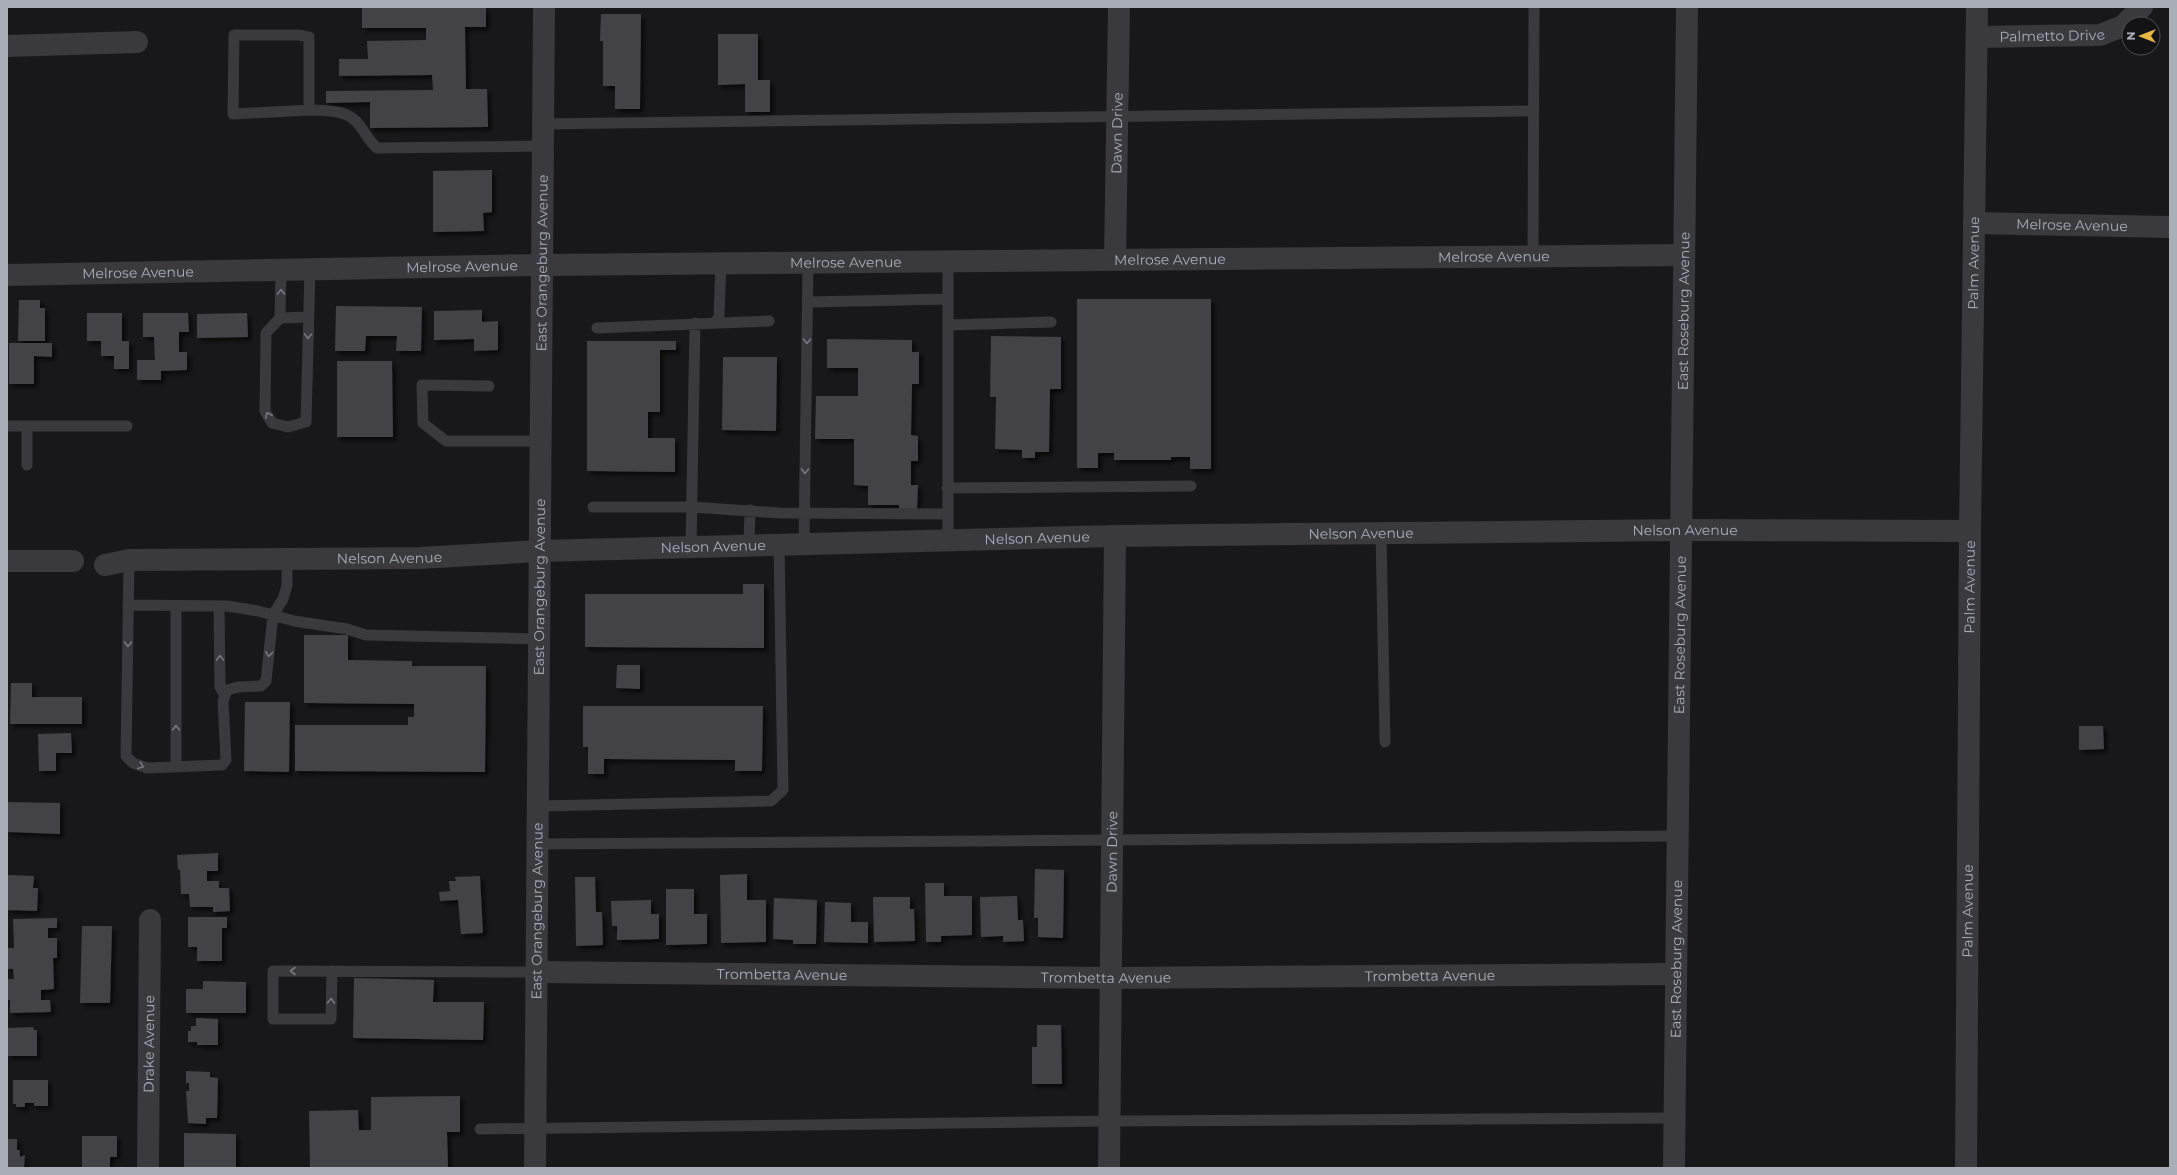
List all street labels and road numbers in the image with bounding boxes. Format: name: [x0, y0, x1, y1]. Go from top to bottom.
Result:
street label: Palmetto Drive: [1999, 25, 2108, 46]
street label: Dawn Drive: [1107, 92, 1127, 174]
street label: East Orangeburg Avenue: [532, 175, 552, 352]
street label: Melrose Avenue: [2016, 215, 2128, 235]
street label: Palm Avenue: [1964, 216, 1983, 310]
street label: East Roseburg Avenue: [1674, 232, 1693, 390]
street label: Melrose Avenue: [1438, 247, 1550, 266]
street label: Melrose Avenue: [1114, 250, 1226, 269]
street label: Melrose Avenue: [790, 253, 902, 272]
street label: Melrose Avenue: [406, 256, 518, 277]
street label: Melrose Avenue: [82, 263, 194, 283]
street label: East Orangeburg Avenue: [530, 499, 549, 676]
street label: Nelson Avenue: [1632, 521, 1738, 540]
street label: Nelson Avenue: [1308, 524, 1414, 543]
street label: Nelson Avenue: [984, 528, 1090, 548]
street label: Nelson Avenue: [660, 536, 766, 557]
street label: Palm Avenue: [1960, 540, 1979, 634]
street label: Nelson Avenue: [337, 548, 443, 568]
street label: East Roseburg Avenue: [1670, 556, 1690, 714]
street label: Dawn Drive: [1103, 811, 1121, 893]
street label: East Orangeburg Avenue: [527, 823, 547, 1000]
street label: Palm Avenue: [1958, 864, 1977, 958]
street label: East Roseburg Avenue: [1666, 880, 1686, 1038]
street label: Trombetta Avenue: [717, 965, 847, 984]
street label: Trombetta Avenue: [1365, 966, 1495, 985]
street label: Trombetta Avenue: [1041, 968, 1171, 987]
street label: Drake Avenue: [140, 995, 158, 1093]

